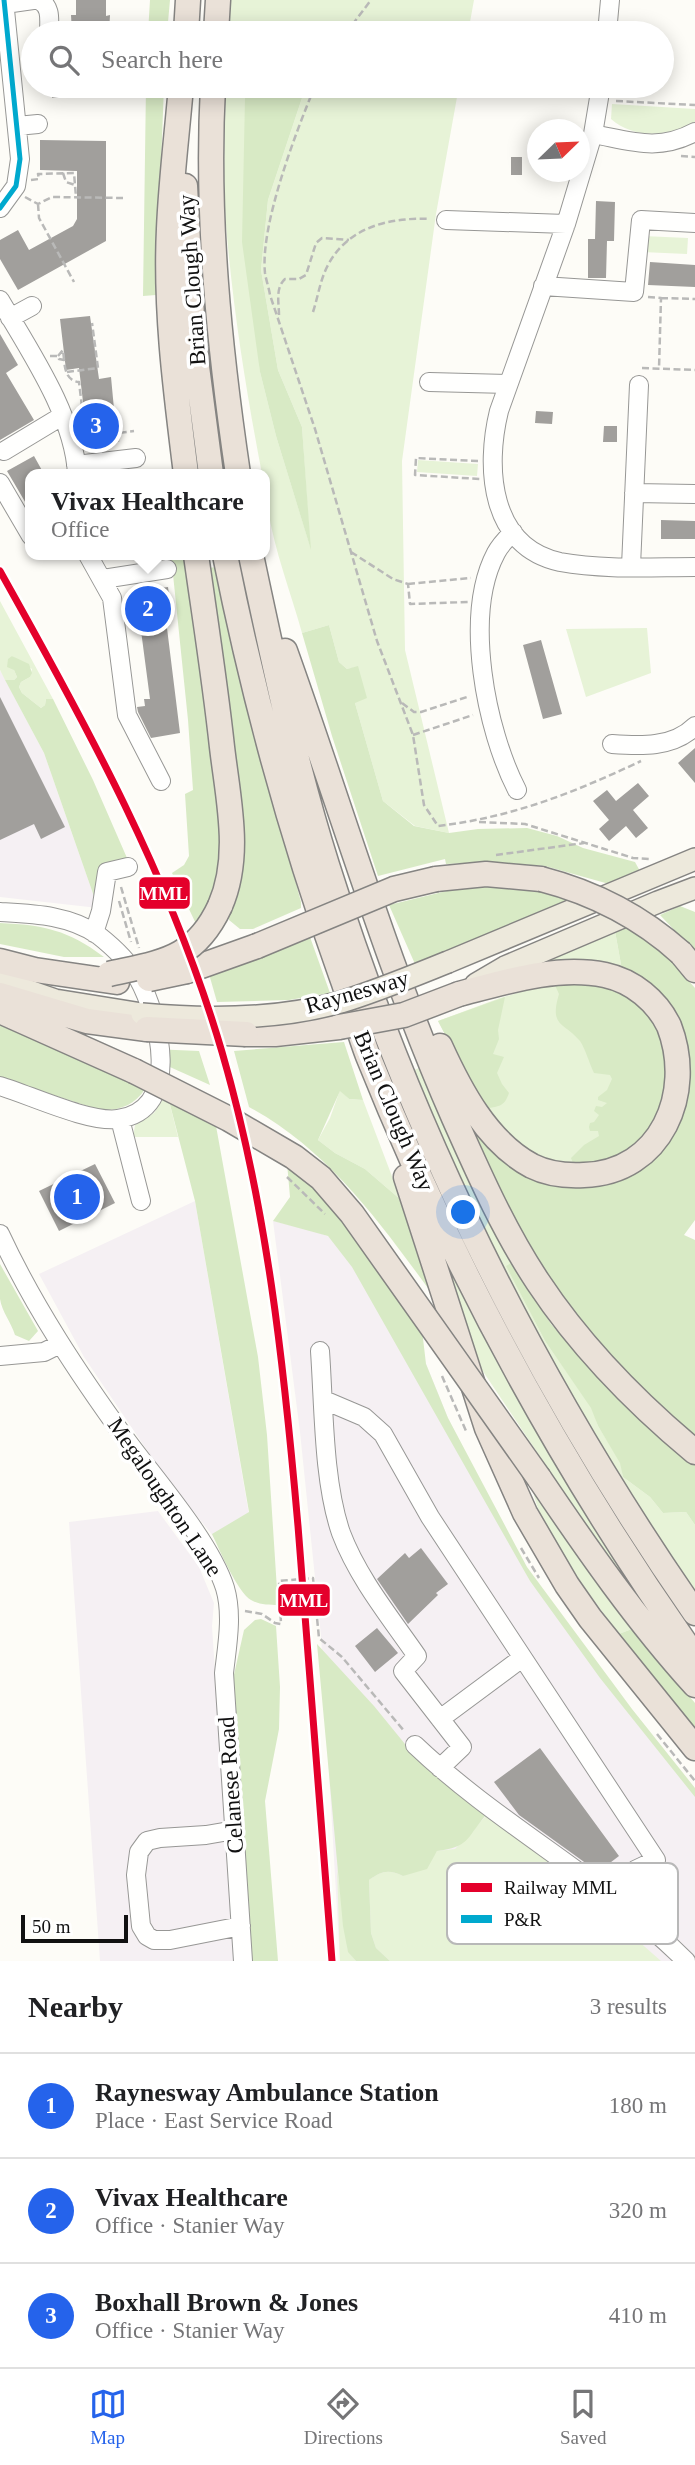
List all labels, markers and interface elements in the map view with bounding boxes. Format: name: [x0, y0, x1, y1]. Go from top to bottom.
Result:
search box: [21, 21, 674, 98]
icon: search: [45, 41, 83, 79]
text: Search here: [101, 45, 223, 74]
north arrow: [527, 119, 590, 182]
street label: Brian Clough Way: [174, 193, 210, 366]
pin: 3: [73, 400, 119, 452]
popup: [25, 469, 270, 560]
text: Vivax Healthcare: [51, 487, 244, 516]
text: Office: [51, 517, 109, 542]
pin: 2: [125, 583, 171, 635]
line badge: MML: [138, 876, 191, 910]
text: MML: [140, 883, 188, 904]
street label: Raynesway: [303, 965, 412, 1019]
street label: Brian Clough Way: [349, 1027, 439, 1195]
pin: 1: [54, 1171, 100, 1223]
your location: [446, 1195, 480, 1229]
street label: Megaloughton Lane: [103, 1413, 227, 1581]
line badge: MML: [277, 1583, 331, 1617]
text: MML: [280, 1590, 328, 1611]
street label: Celanese Road: [214, 1715, 248, 1854]
legend: [447, 1863, 678, 1944]
text: Railway MML: [504, 1877, 617, 1898]
text: P&R: [504, 1909, 542, 1930]
scale bar: [21, 1912, 128, 1944]
text: 50 m: [32, 1916, 71, 1937]
text: Nearby: [28, 1990, 123, 2023]
text: 3 results: [590, 1994, 667, 2019]
text: Raynesway Ambulance Station: [95, 2078, 439, 2107]
text: 1: [45, 2093, 57, 2118]
text: 180 m: [609, 2093, 667, 2118]
text: Place · East Service Road: [95, 2108, 333, 2133]
text: Vivax Healthcare: [95, 2183, 288, 2212]
text: 2: [45, 2198, 57, 2223]
text: 320 m: [609, 2198, 667, 2223]
text: Office · Stanier Way: [95, 2213, 285, 2238]
text: Boxhall Brown & Jones: [95, 2288, 358, 2317]
text: 3: [45, 2303, 57, 2328]
text: 410 m: [609, 2303, 667, 2328]
text: Office · Stanier Way: [95, 2318, 285, 2343]
tab: Map: [89, 2385, 127, 2449]
tab: Directions: [304, 2385, 383, 2449]
tab: Saved: [560, 2385, 606, 2449]

